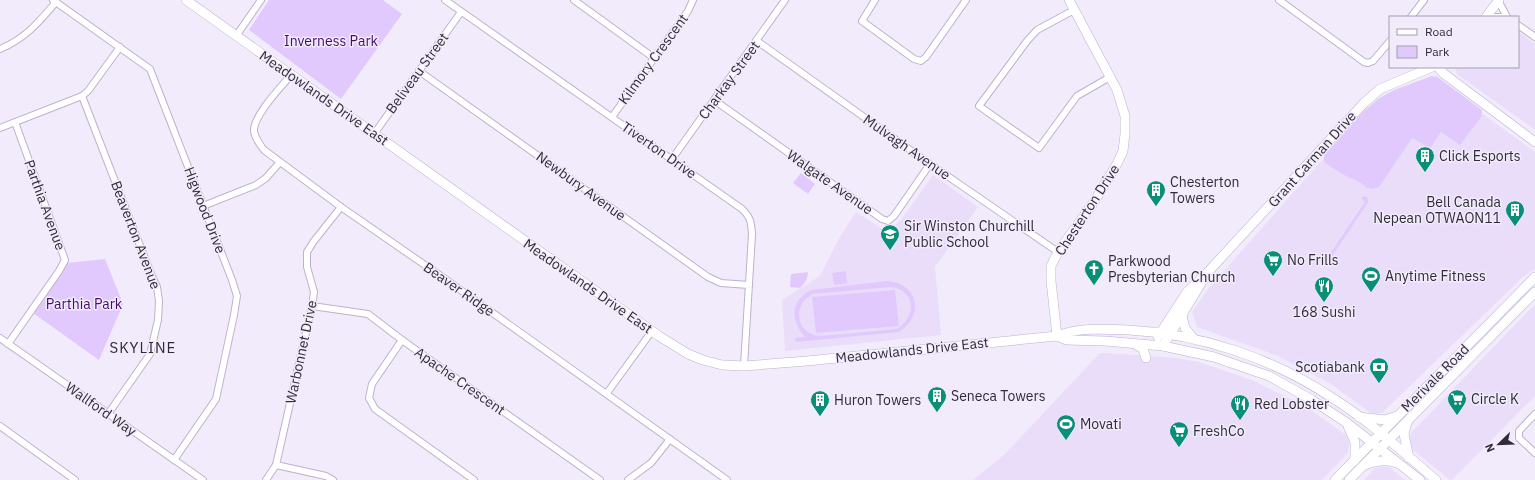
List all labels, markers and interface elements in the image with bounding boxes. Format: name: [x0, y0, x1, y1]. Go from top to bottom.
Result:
street label: Kilmory Crescent: [614, 10, 692, 108]
legend: [1389, 16, 1519, 68]
text: Road: [1425, 24, 1453, 39]
street label: Beliveau Street: [382, 29, 452, 117]
park label: Inverness Park: [284, 32, 379, 50]
street label: Charkay Street: [694, 37, 764, 123]
text: Park: [1425, 44, 1450, 59]
street label: Meadowlands Drive East: [256, 47, 392, 150]
street label: Grant Carman Drive: [1264, 107, 1360, 211]
street label: Mulvagh Avenue: [860, 110, 954, 184]
street label: Tiverton Drive: [618, 117, 700, 183]
building icon: Click Esports: [1414, 145, 1436, 173]
street label: Walgate Avenue: [783, 146, 877, 219]
street label: Newbury Avenue: [533, 147, 630, 225]
place label: Click Esports: [1439, 147, 1521, 165]
street label: Parthia Avenue: [20, 157, 70, 253]
street label: Chesterton Drive: [1051, 161, 1123, 259]
street label: Higwood Drive: [180, 164, 230, 256]
place label: Chesterton Towers: [1170, 173, 1239, 207]
street label: Beaverton Avenue: [107, 178, 165, 292]
building icon: Chesterton Towers: [1145, 179, 1167, 207]
place label: Bell Canada Nepean OTWAON11: [1373, 193, 1502, 227]
building icon: Bell Canada Nepean OTWAON11: [1504, 199, 1526, 227]
place label: Sir Winston Churchill Public School: [904, 217, 1035, 251]
school or university icon: Sir Winston Churchill Public School: [879, 223, 901, 251]
street label: Meadowlands Drive East: [520, 235, 656, 338]
supermarket icon: No Frills: [1262, 249, 1284, 277]
place label: No Frills: [1287, 251, 1339, 269]
place label: Parkwood Presbyterian Church: [1108, 252, 1236, 286]
street label: Beaver Ridge: [420, 258, 498, 320]
church icon: Parkwood Presbyterian Church: [1083, 258, 1105, 286]
sports icon: Anytime Fitness: [1360, 265, 1382, 293]
place label: Anytime Fitness: [1385, 267, 1486, 285]
restaurant icon: 168 Sushi: [1313, 275, 1335, 303]
park label: Parthia Park: [46, 295, 123, 313]
street label: Warbonnet Drive: [281, 298, 321, 405]
place label: 168 Sushi: [1293, 303, 1355, 321]
street label: Meadowlands Drive East: [835, 333, 989, 367]
district label: SKYLINE: [110, 338, 176, 357]
street label: Merivale Road: [1397, 340, 1473, 416]
street label: Apache Crescent: [411, 343, 509, 419]
bank icon: Scotiabank: [1368, 356, 1390, 384]
place label: Scotiabank: [1295, 358, 1366, 376]
street label: Wallford Way: [62, 378, 140, 440]
building icon: Seneca Towers: [926, 385, 948, 413]
place label: Seneca Towers: [951, 387, 1046, 405]
supermarket icon: Circle K: [1446, 388, 1468, 416]
building icon: Huron Towers: [809, 389, 831, 417]
place label: Circle K: [1471, 390, 1519, 408]
place label: Huron Towers: [834, 391, 921, 409]
restaurant icon: Red Lobster: [1229, 393, 1251, 421]
place label: Red Lobster: [1254, 395, 1329, 413]
sports icon: Movati: [1055, 413, 1077, 441]
place label: Movati: [1080, 415, 1122, 433]
supermarket icon: FreshCo: [1168, 420, 1190, 448]
place label: FreshCo: [1193, 422, 1245, 440]
north arrow: [1479, 424, 1519, 464]
text: N: [1482, 441, 1498, 454]

